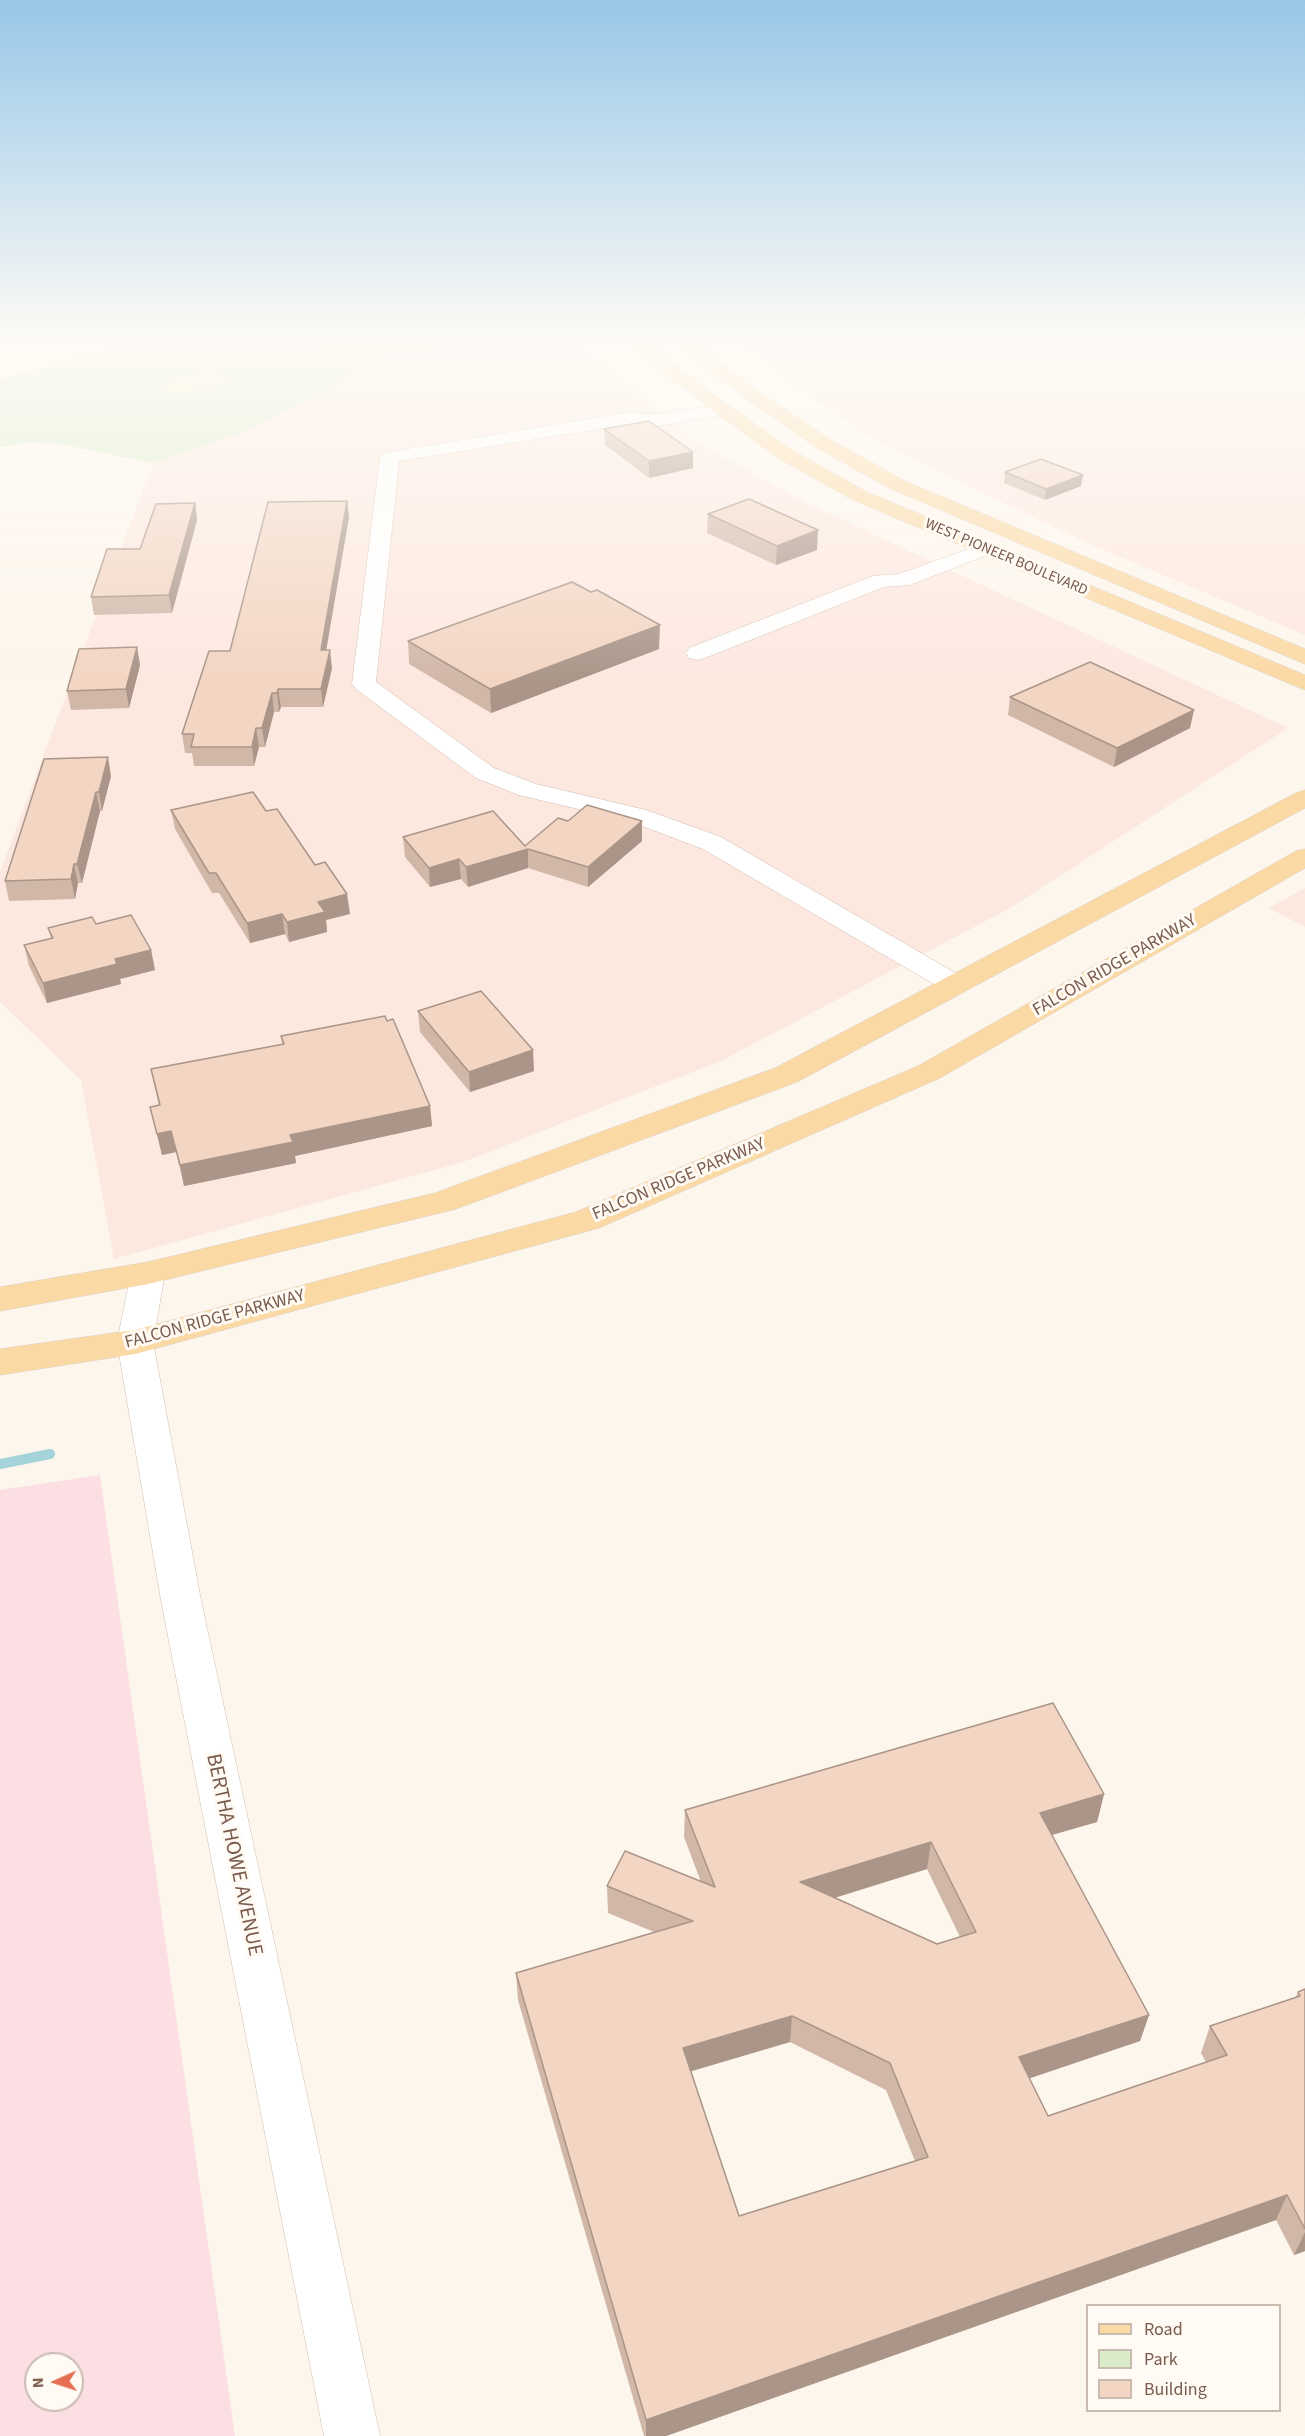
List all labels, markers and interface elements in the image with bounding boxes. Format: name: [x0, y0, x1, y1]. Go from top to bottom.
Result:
street label: WEST PIONEER BOULEVARD: [922, 516, 1090, 600]
street label: FALCON RIDGE PARKWAY: [1029, 910, 1201, 1022]
street label: FALCON RIDGE PARKWAY: [589, 1134, 769, 1226]
street label: FALCON RIDGE PARKWAY: [123, 1286, 307, 1354]
street label: BERTHA HOWE AVENUE: [199, 1752, 267, 1958]
legend: [1086, 2304, 1281, 2412]
text: Road: [1144, 2317, 1183, 2342]
text: Park: [1144, 2347, 1178, 2372]
north arrow: [24, 2352, 84, 2412]
text: N: [27, 2377, 49, 2389]
text: Building: [1144, 2377, 1207, 2402]

